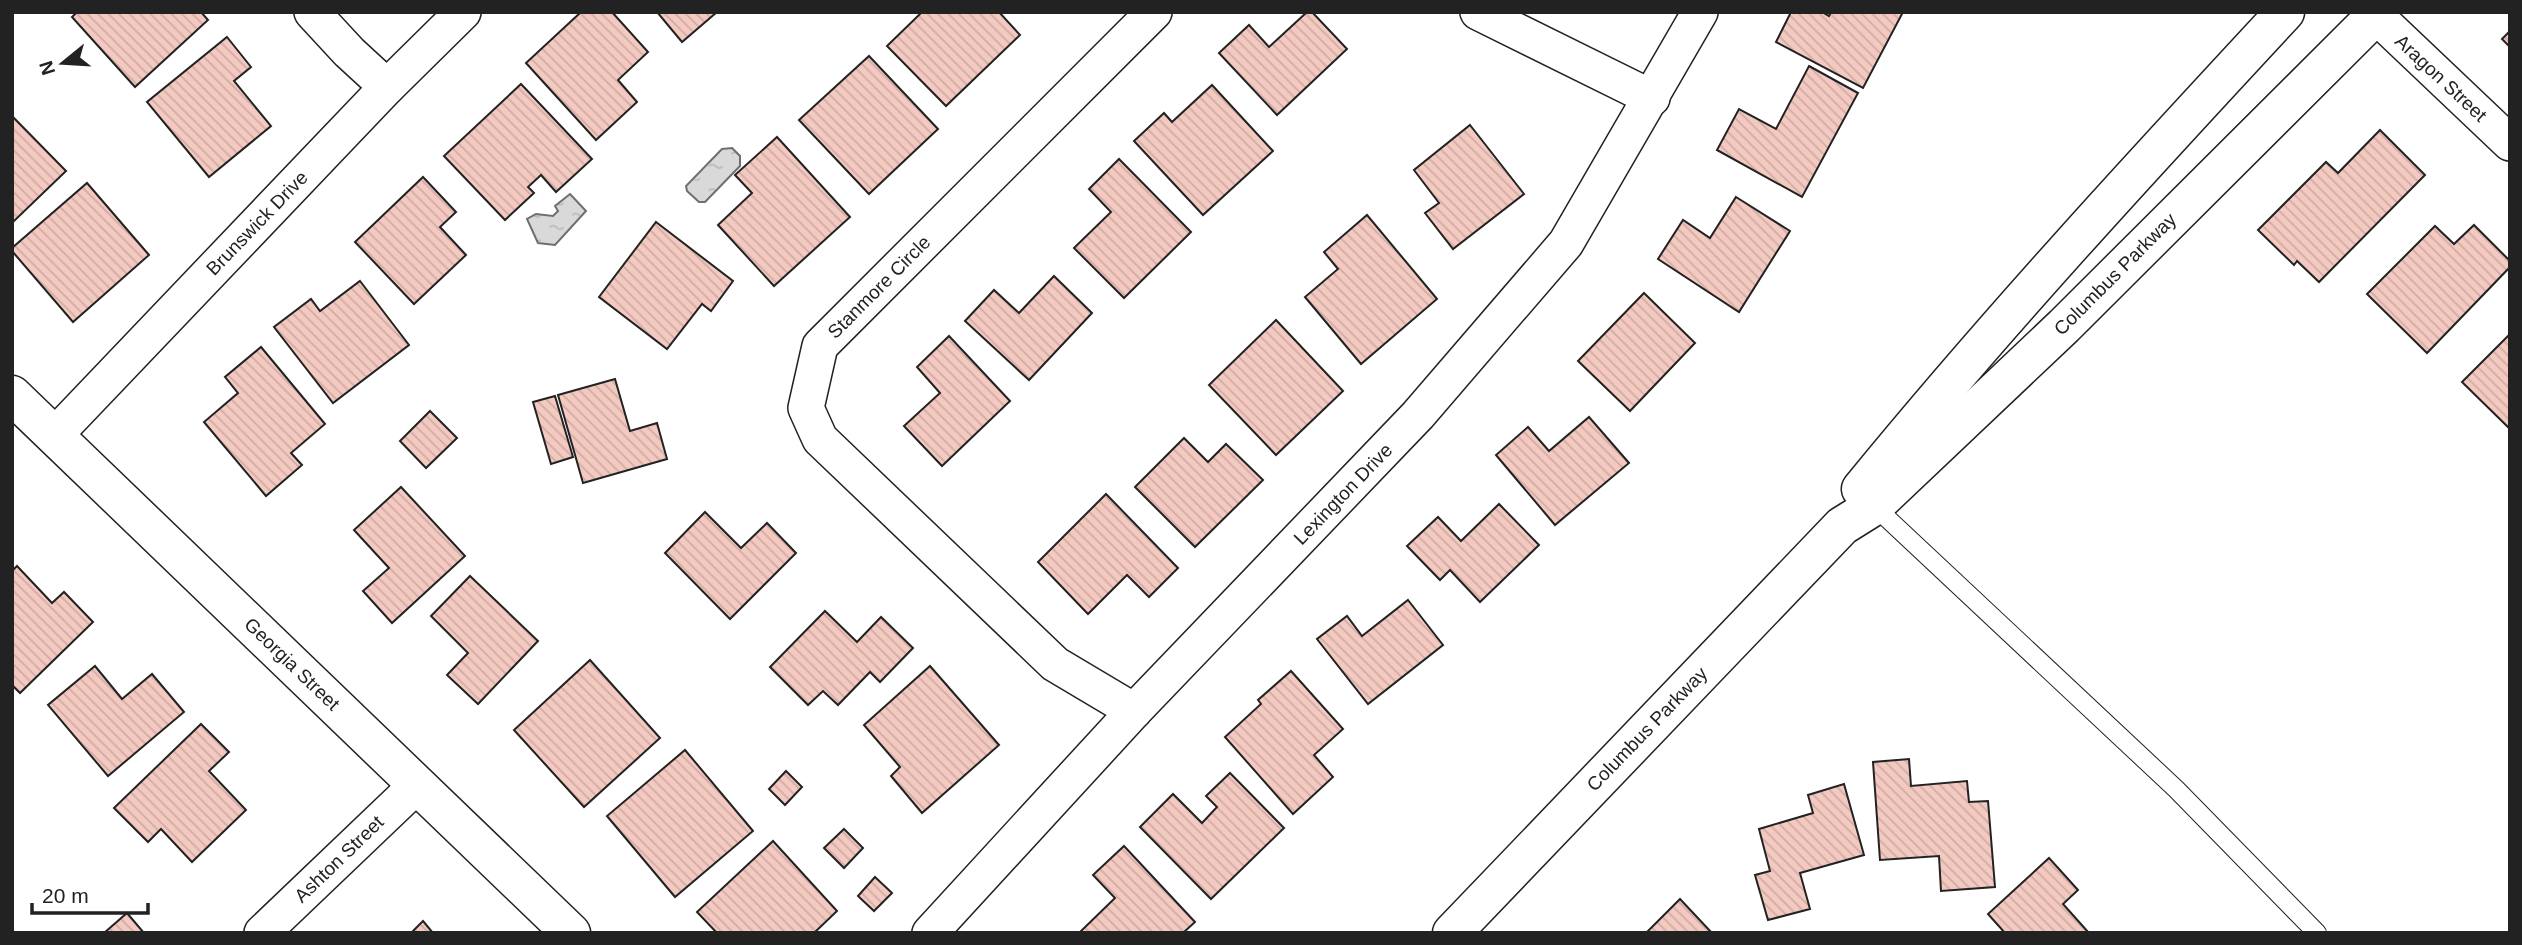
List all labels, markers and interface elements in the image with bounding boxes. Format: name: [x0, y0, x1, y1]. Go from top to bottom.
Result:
north arrow: [28, 28, 98, 98]
street label: Aragon Street: [2391, 30, 2492, 126]
text: N: [35, 58, 59, 78]
street label: Brunswick Drive: [202, 167, 312, 279]
street label: Columbus Parkway: [2050, 208, 2181, 339]
street label: Stanmore Circle: [823, 231, 935, 343]
street label: Lexington Drive: [1290, 439, 1396, 549]
street label: Georgia Street: [240, 614, 344, 715]
street label: Columbus Parkway: [1583, 662, 1712, 795]
street label: Ashton Street: [290, 811, 388, 907]
scale bar: [32, 872, 147, 916]
text: 20 m: [42, 884, 89, 907]

